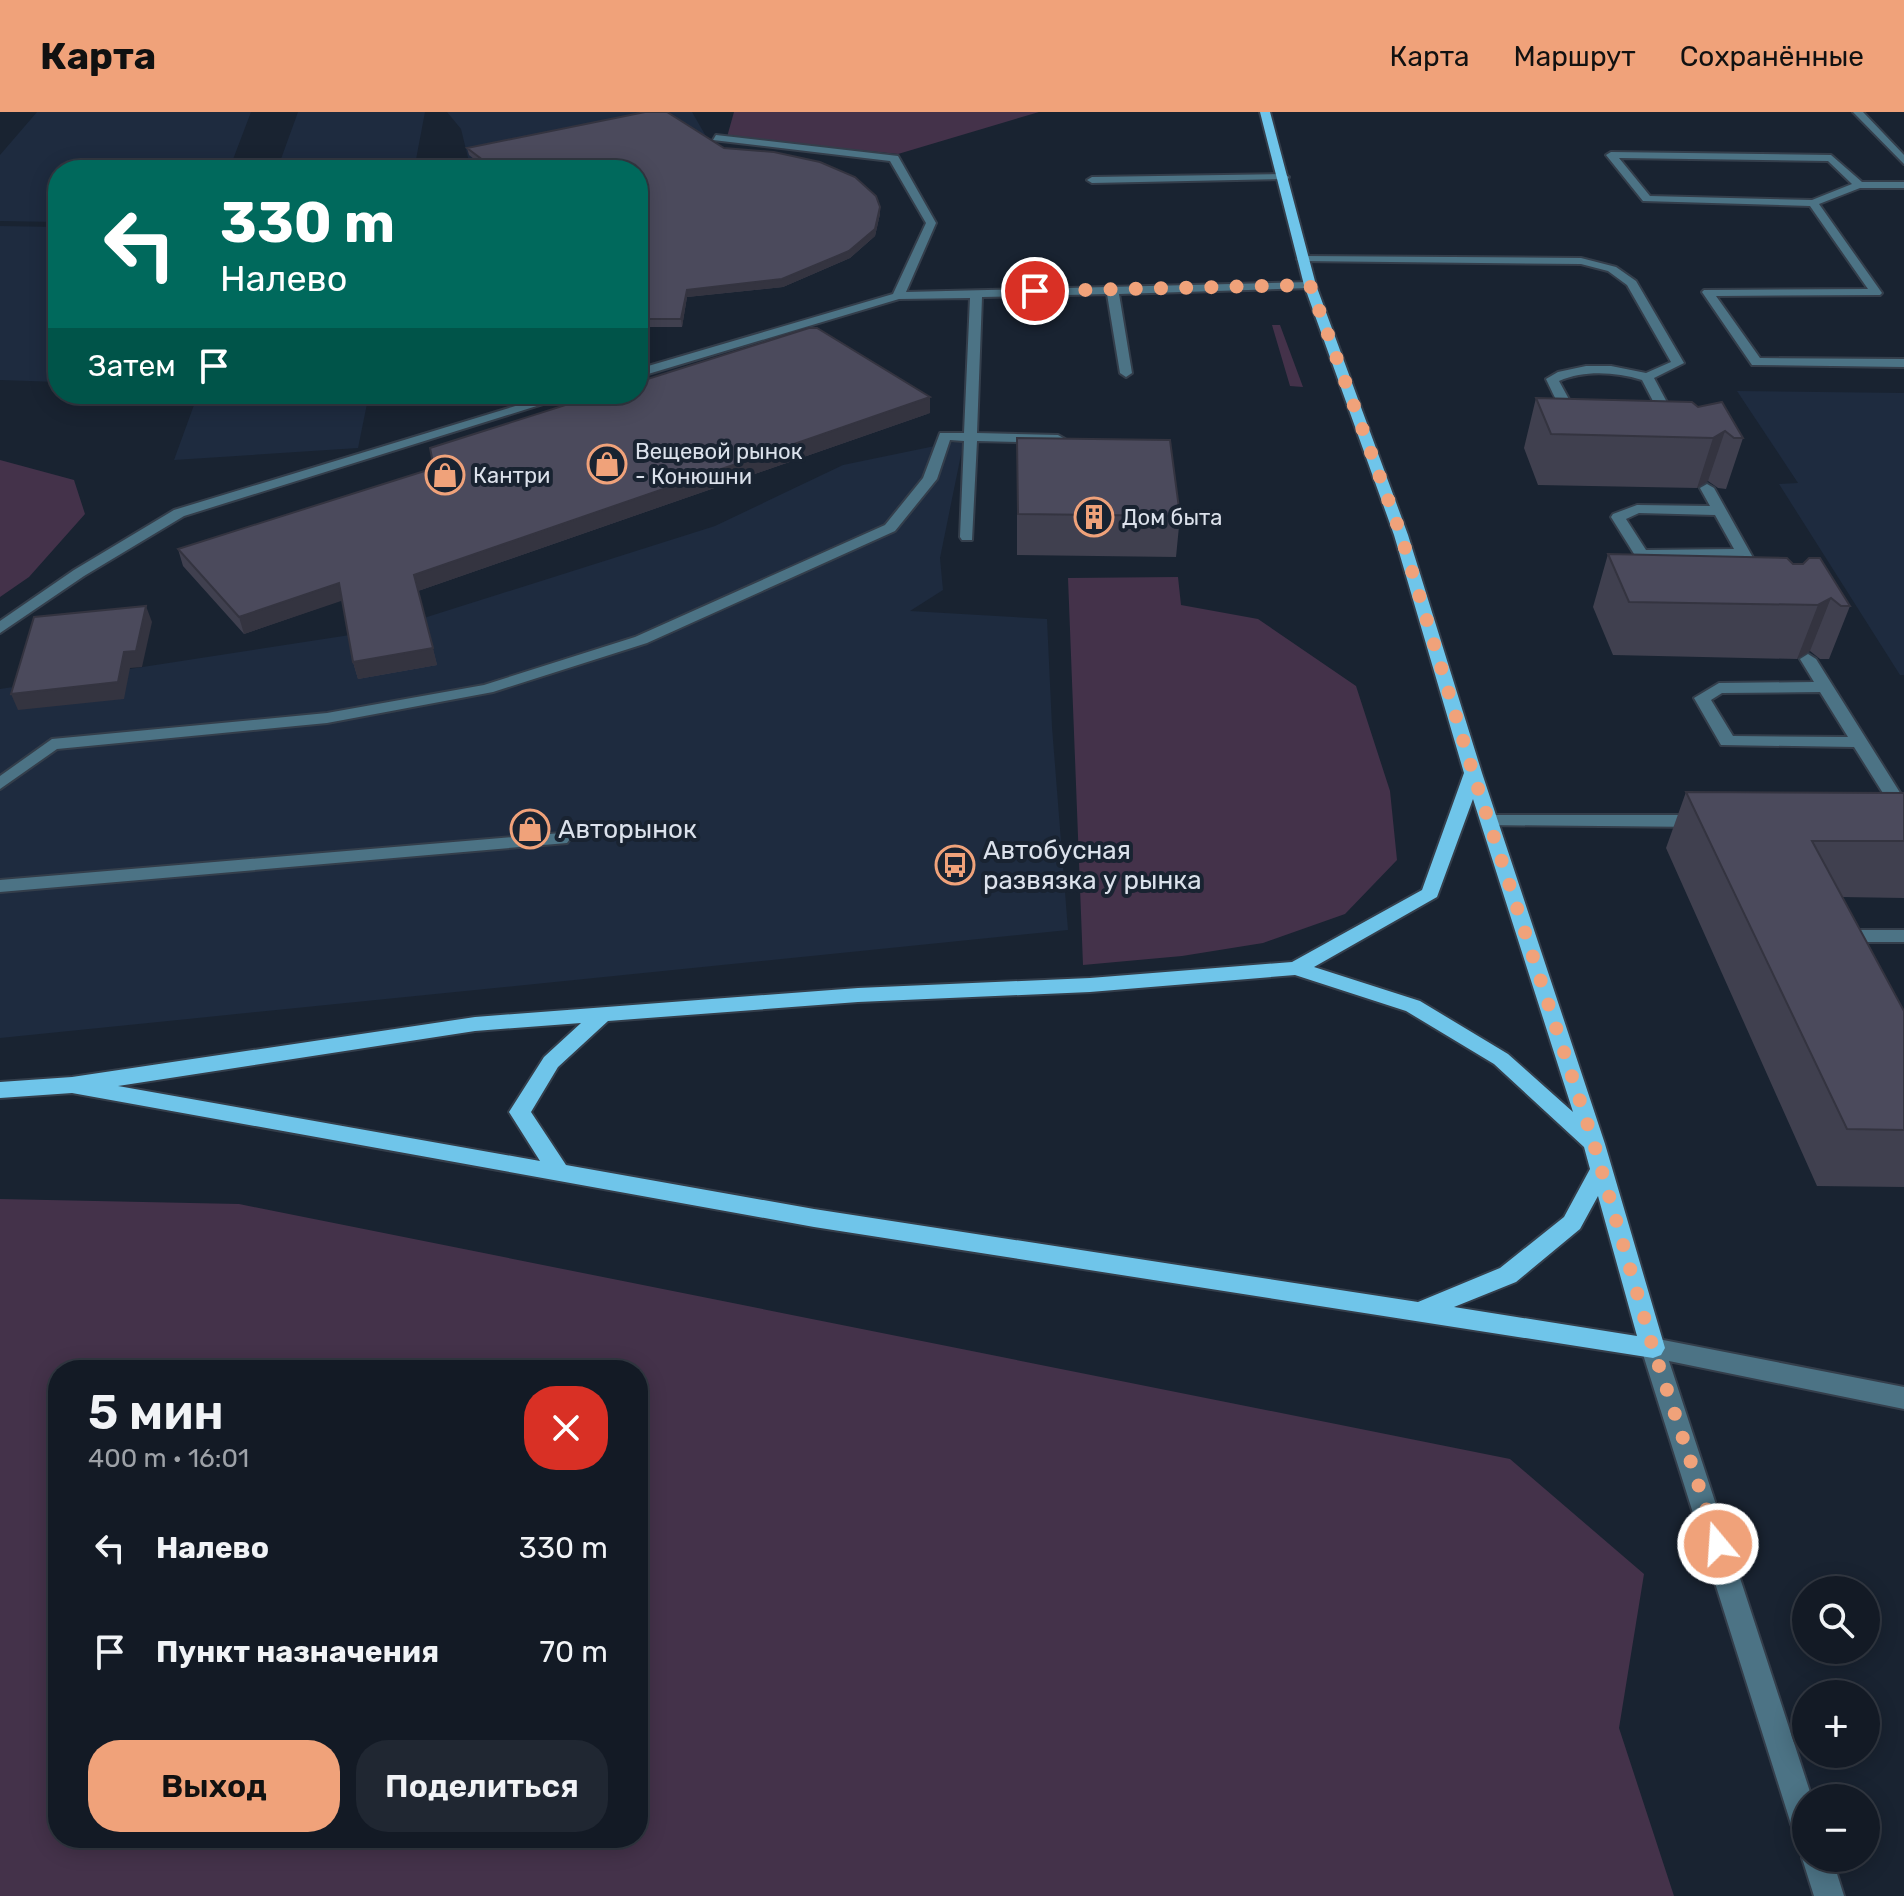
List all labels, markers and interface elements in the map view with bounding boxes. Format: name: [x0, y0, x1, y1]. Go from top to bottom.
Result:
text: Карта: [40, 33, 156, 79]
text: Карта: [1390, 40, 1469, 73]
text: Маршрут: [1513, 40, 1636, 73]
text: Сохранённые: [1680, 40, 1864, 73]
text: 330 m: [220, 190, 395, 256]
icon: left: [88, 192, 192, 296]
text: Налево: [220, 257, 347, 300]
pin: [1001, 257, 1069, 325]
icon: arrive: [1013, 269, 1057, 313]
icon: arrive: [192, 344, 236, 388]
text: Затем: [88, 348, 176, 384]
place label: Вещевой рынок - Конюшни: [635, 438, 803, 490]
shop icon: Вещевой рынок - Конюшни: [586, 443, 628, 485]
shop icon: Кантри: [424, 454, 466, 496]
place label: Кантри: [473, 462, 550, 489]
building icon: Дом быта: [1073, 496, 1115, 538]
place label: Дом быта: [1122, 504, 1222, 531]
shop icon: Авторынок: [509, 808, 551, 850]
place label: Авторынок: [558, 814, 697, 845]
place label: Автобусная развязка у рынка: [983, 835, 1202, 896]
bus stop icon: Автобусная развязка у рынка: [934, 844, 976, 886]
text: 5 мин: [88, 1384, 224, 1441]
button: close: [524, 1386, 608, 1470]
text: 400 m · 16:01: [88, 1443, 249, 1474]
position arrow: [1676, 1502, 1760, 1586]
icon: left: [88, 1526, 132, 1570]
text: Налево: [156, 1530, 269, 1566]
text: 330 m: [519, 1530, 608, 1566]
map controls: [1792, 1576, 1880, 1872]
button: search: [1792, 1576, 1880, 1664]
icon: arrive: [88, 1630, 132, 1674]
text: Пункт назначения: [156, 1634, 439, 1670]
text: 70 m: [540, 1634, 608, 1670]
button: +: [1792, 1680, 1880, 1768]
button: Выход: [88, 1740, 340, 1832]
button: Поделиться: [356, 1740, 608, 1832]
button: −: [1792, 1784, 1880, 1872]

